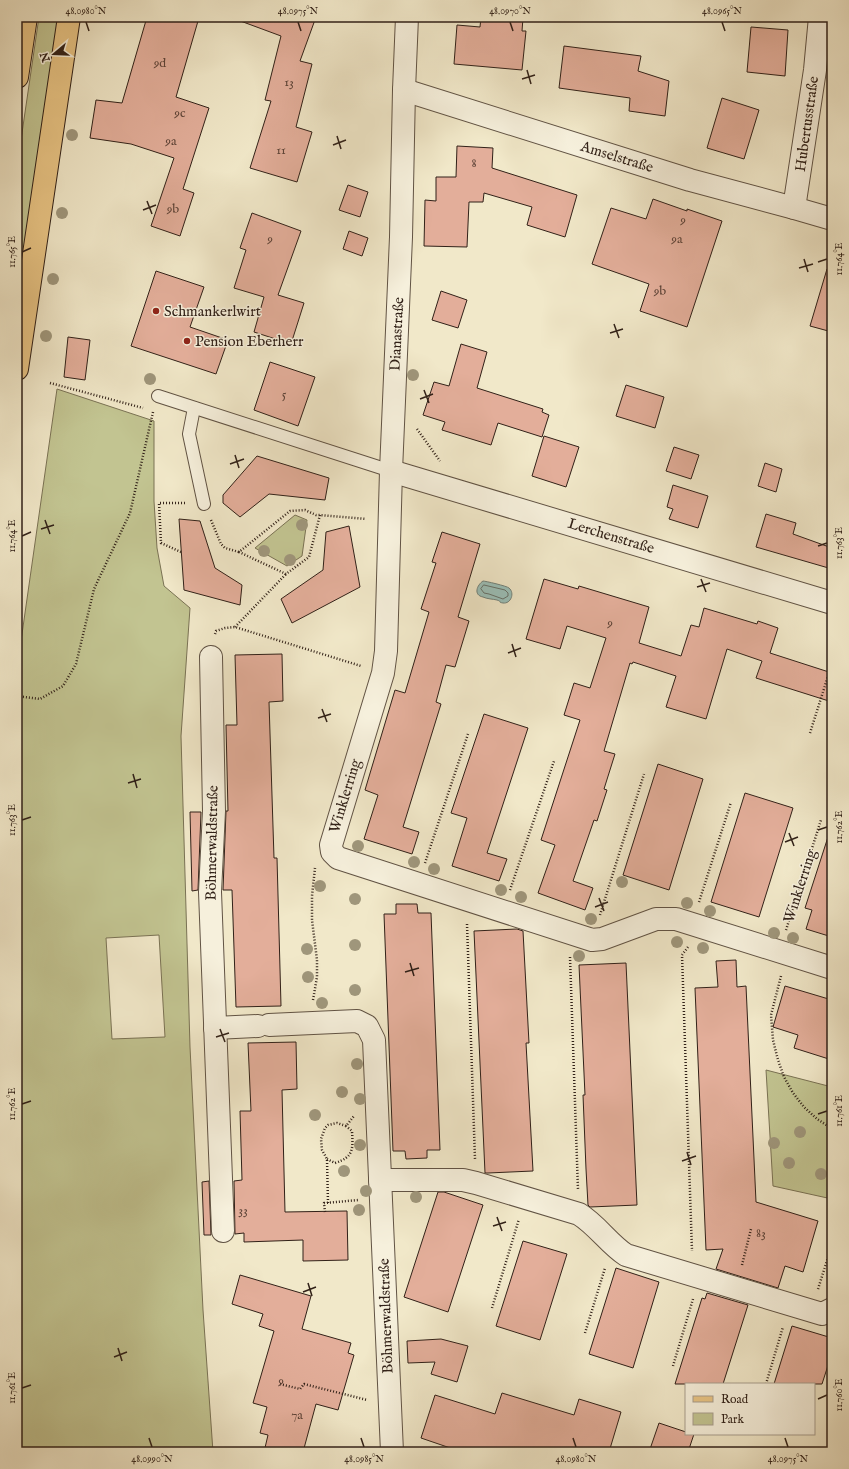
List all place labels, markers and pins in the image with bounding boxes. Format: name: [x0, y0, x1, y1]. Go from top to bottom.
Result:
place label: Schmankerlwirt: [164, 302, 261, 321]
marker: Schmankerlwirt: [151, 306, 161, 316]
place label: Pension Eberherr: [195, 332, 304, 351]
marker: Pension Eberherr: [182, 336, 192, 346]

